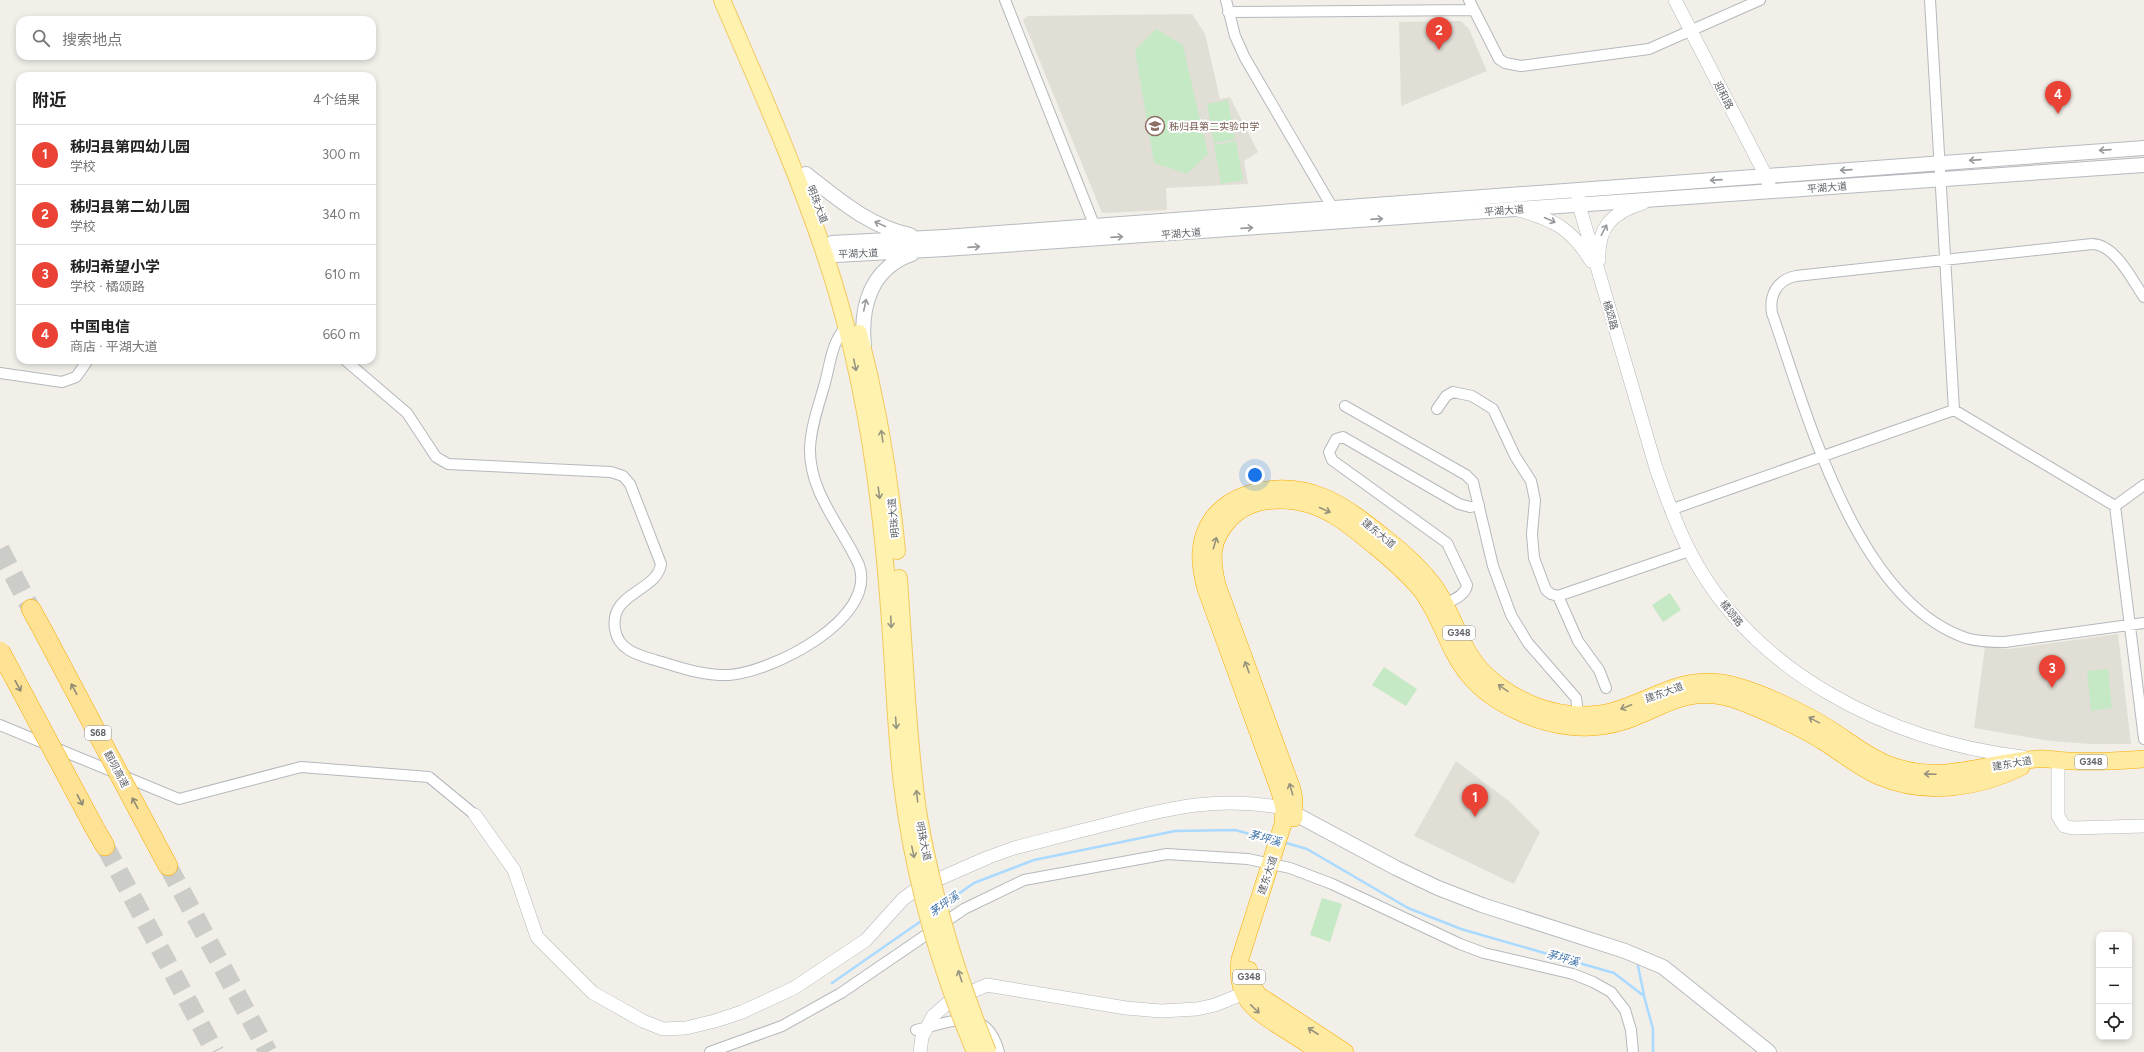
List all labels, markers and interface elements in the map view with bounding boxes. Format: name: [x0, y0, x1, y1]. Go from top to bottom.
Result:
search box: [16, 16, 376, 60]
pin: 2: [1426, 17, 1452, 50]
icon: search: [30, 27, 52, 49]
text: 搜索地点: [62, 31, 122, 49]
street label: 迎和路: [1711, 79, 1736, 112]
pin: 4: [2045, 81, 2071, 114]
text: 附近: [32, 90, 66, 110]
text: 4个结果: [313, 92, 360, 107]
school or university icon: 秭归县第二实验中学: [1144, 115, 1166, 137]
place label: 秭归县第二实验中学: [1169, 120, 1259, 133]
text: 秭归县第四幼儿园: [70, 138, 190, 156]
text: 1: [42, 147, 48, 162]
text: 300 m: [322, 147, 360, 162]
one-way arrow: [2099, 147, 2112, 154]
one-way arrow: [1969, 157, 1982, 164]
text: 学校: [70, 159, 96, 174]
one-way arrow: [1840, 166, 1853, 173]
one-way arrow: [1710, 176, 1723, 183]
street label: 平湖大道: [1807, 180, 1847, 195]
street label: 明珠大道: [804, 183, 831, 225]
text: 秭归县第二幼儿园: [70, 198, 190, 216]
street label: 平湖大道: [1484, 203, 1524, 218]
text: 2: [41, 207, 49, 222]
text: 340 m: [322, 207, 360, 222]
one-way arrow: [1370, 215, 1383, 222]
one-way arrow: [1543, 217, 1555, 224]
text: 学校: [70, 219, 96, 234]
one-way arrow: [874, 220, 886, 227]
one-way arrow: [1240, 224, 1253, 231]
one-way arrow: [1601, 224, 1608, 236]
street label: 平湖大道: [1161, 226, 1201, 241]
one-way arrow: [1110, 234, 1123, 241]
one-way arrow: [967, 244, 980, 251]
street label: 平湖大道: [838, 246, 878, 261]
text: 秭归希望小学: [70, 258, 160, 276]
text: 3: [41, 267, 49, 282]
text: 610 m: [325, 267, 360, 282]
text: 学校 · 橘颂路: [70, 279, 145, 294]
one-way arrow: [862, 299, 870, 312]
street label: 橘颂路: [1600, 299, 1621, 331]
text: 中国电信: [70, 318, 130, 336]
text: 4: [41, 327, 49, 342]
text: 660 m: [323, 327, 360, 342]
text: 商店 · 平湖大道: [70, 339, 158, 354]
one-way arrow: [852, 358, 860, 371]
one-way arrow: [878, 430, 886, 443]
your location: [1245, 465, 1265, 485]
one-way arrow: [875, 486, 882, 499]
street label: 明珠大道: [885, 497, 902, 539]
one-way arrow: [1318, 507, 1330, 514]
street label: 建东大道: [1359, 516, 1398, 551]
one-way arrow: [1212, 536, 1219, 549]
street label: 橘颂路: [1717, 598, 1746, 629]
one-way arrow: [887, 615, 894, 628]
road number: G348: [1443, 626, 1475, 640]
pin: 3: [2039, 655, 2065, 688]
one-way arrow: [1243, 660, 1250, 673]
one-way arrow: [15, 680, 23, 692]
street label: 建东大道: [1643, 680, 1685, 705]
one-way arrow: [70, 683, 77, 695]
one-way arrow: [1497, 684, 1508, 692]
one-way arrow: [1620, 703, 1632, 711]
one-way arrow: [1808, 716, 1820, 723]
one-way arrow: [893, 717, 900, 730]
road number: S68: [85, 726, 111, 740]
street label: 翻坝高速: [101, 749, 132, 790]
street label: 建东大道: [1991, 754, 2033, 773]
road number: G348: [2075, 755, 2107, 769]
one-way arrow: [1924, 770, 1937, 778]
one-way arrow: [1287, 782, 1294, 795]
pin: 1: [1462, 784, 1488, 817]
one-way arrow: [913, 789, 920, 802]
one-way arrow: [76, 794, 84, 806]
one-way arrow: [131, 798, 138, 810]
street label: 明珠大道: [913, 820, 934, 862]
water label: 茅坪溪: [1247, 828, 1283, 849]
one-way arrow: [910, 845, 918, 858]
street label: 建东大道: [1255, 854, 1280, 896]
water label: 茅坪溪: [927, 889, 962, 919]
map controls: [2096, 932, 2132, 1040]
button: +: [2096, 932, 2132, 968]
water label: 茅坪溪: [1545, 948, 1581, 970]
button: −: [2096, 968, 2132, 1004]
one-way arrow: [956, 970, 963, 983]
road number: G348: [1233, 970, 1265, 984]
one-way arrow: [1250, 1004, 1260, 1013]
button: locate: [2096, 1004, 2132, 1040]
one-way arrow: [1308, 1027, 1319, 1035]

